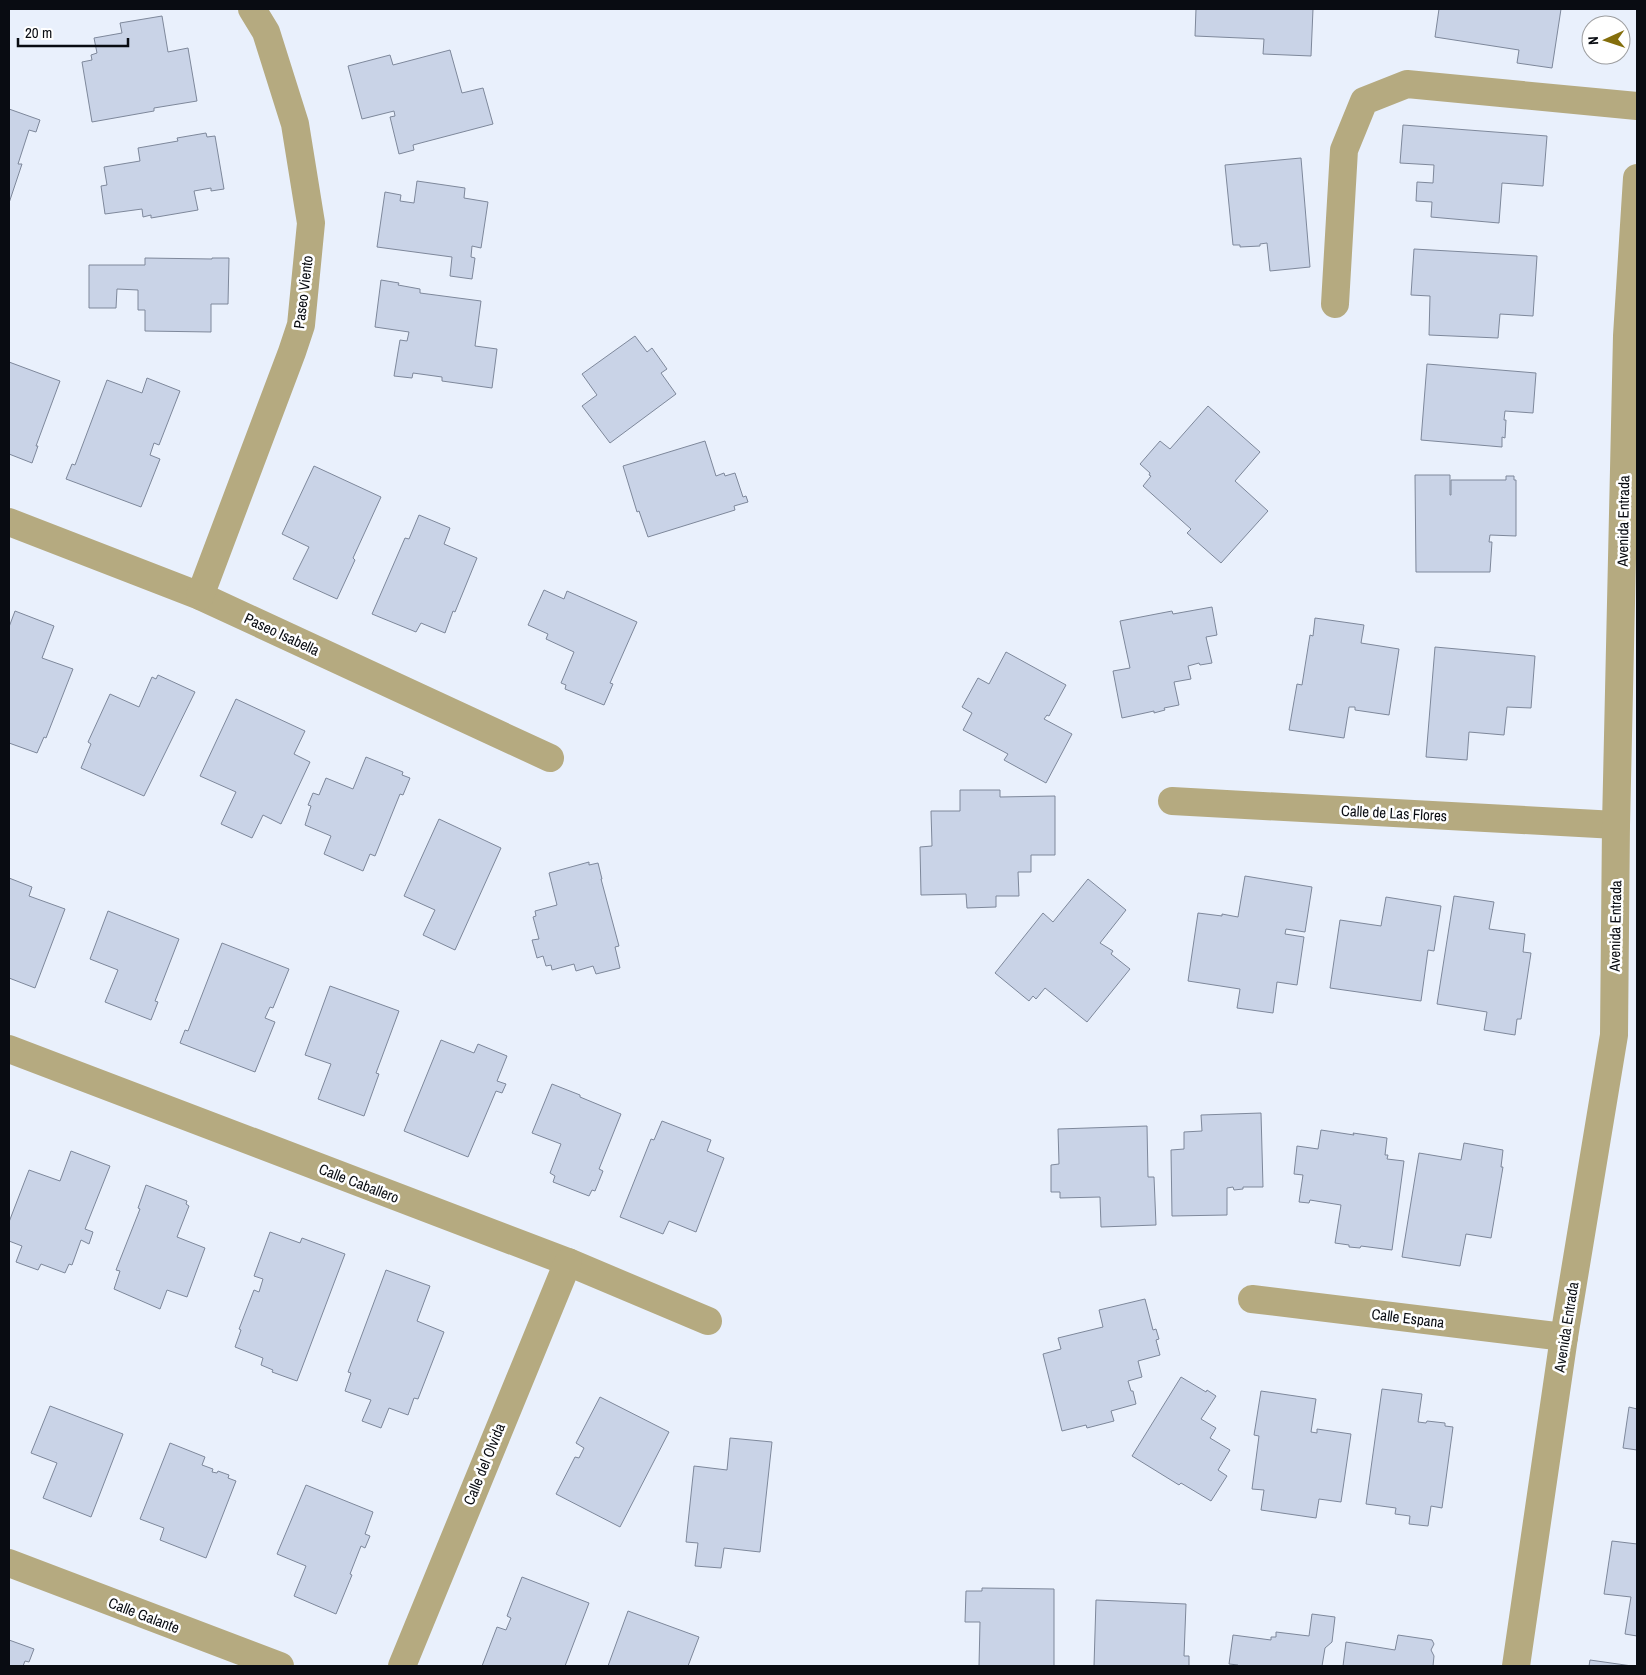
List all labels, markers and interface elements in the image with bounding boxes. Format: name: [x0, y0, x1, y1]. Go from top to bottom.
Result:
scale bar: [18, 15, 128, 47]
north arrow: [1581, 15, 1631, 65]
text: 20 m: [25, 22, 52, 43]
text: N: [1584, 36, 1602, 45]
street label: Paseo Viento: [288, 254, 318, 330]
street label: Avenida Entrada: [1612, 475, 1634, 568]
street label: Paseo Isabella: [241, 607, 323, 661]
street label: Calle de Las Flores: [1341, 800, 1447, 826]
street label: Avenida Entrada: [1604, 880, 1626, 973]
street label: Calle Caballero: [316, 1158, 402, 1208]
street label: Avenida Entrada: [1548, 1280, 1584, 1375]
street label: Calle Espana: [1370, 1303, 1446, 1333]
street label: Calle del Olvida: [458, 1420, 510, 1508]
street label: Calle Galante: [105, 1592, 183, 1638]

